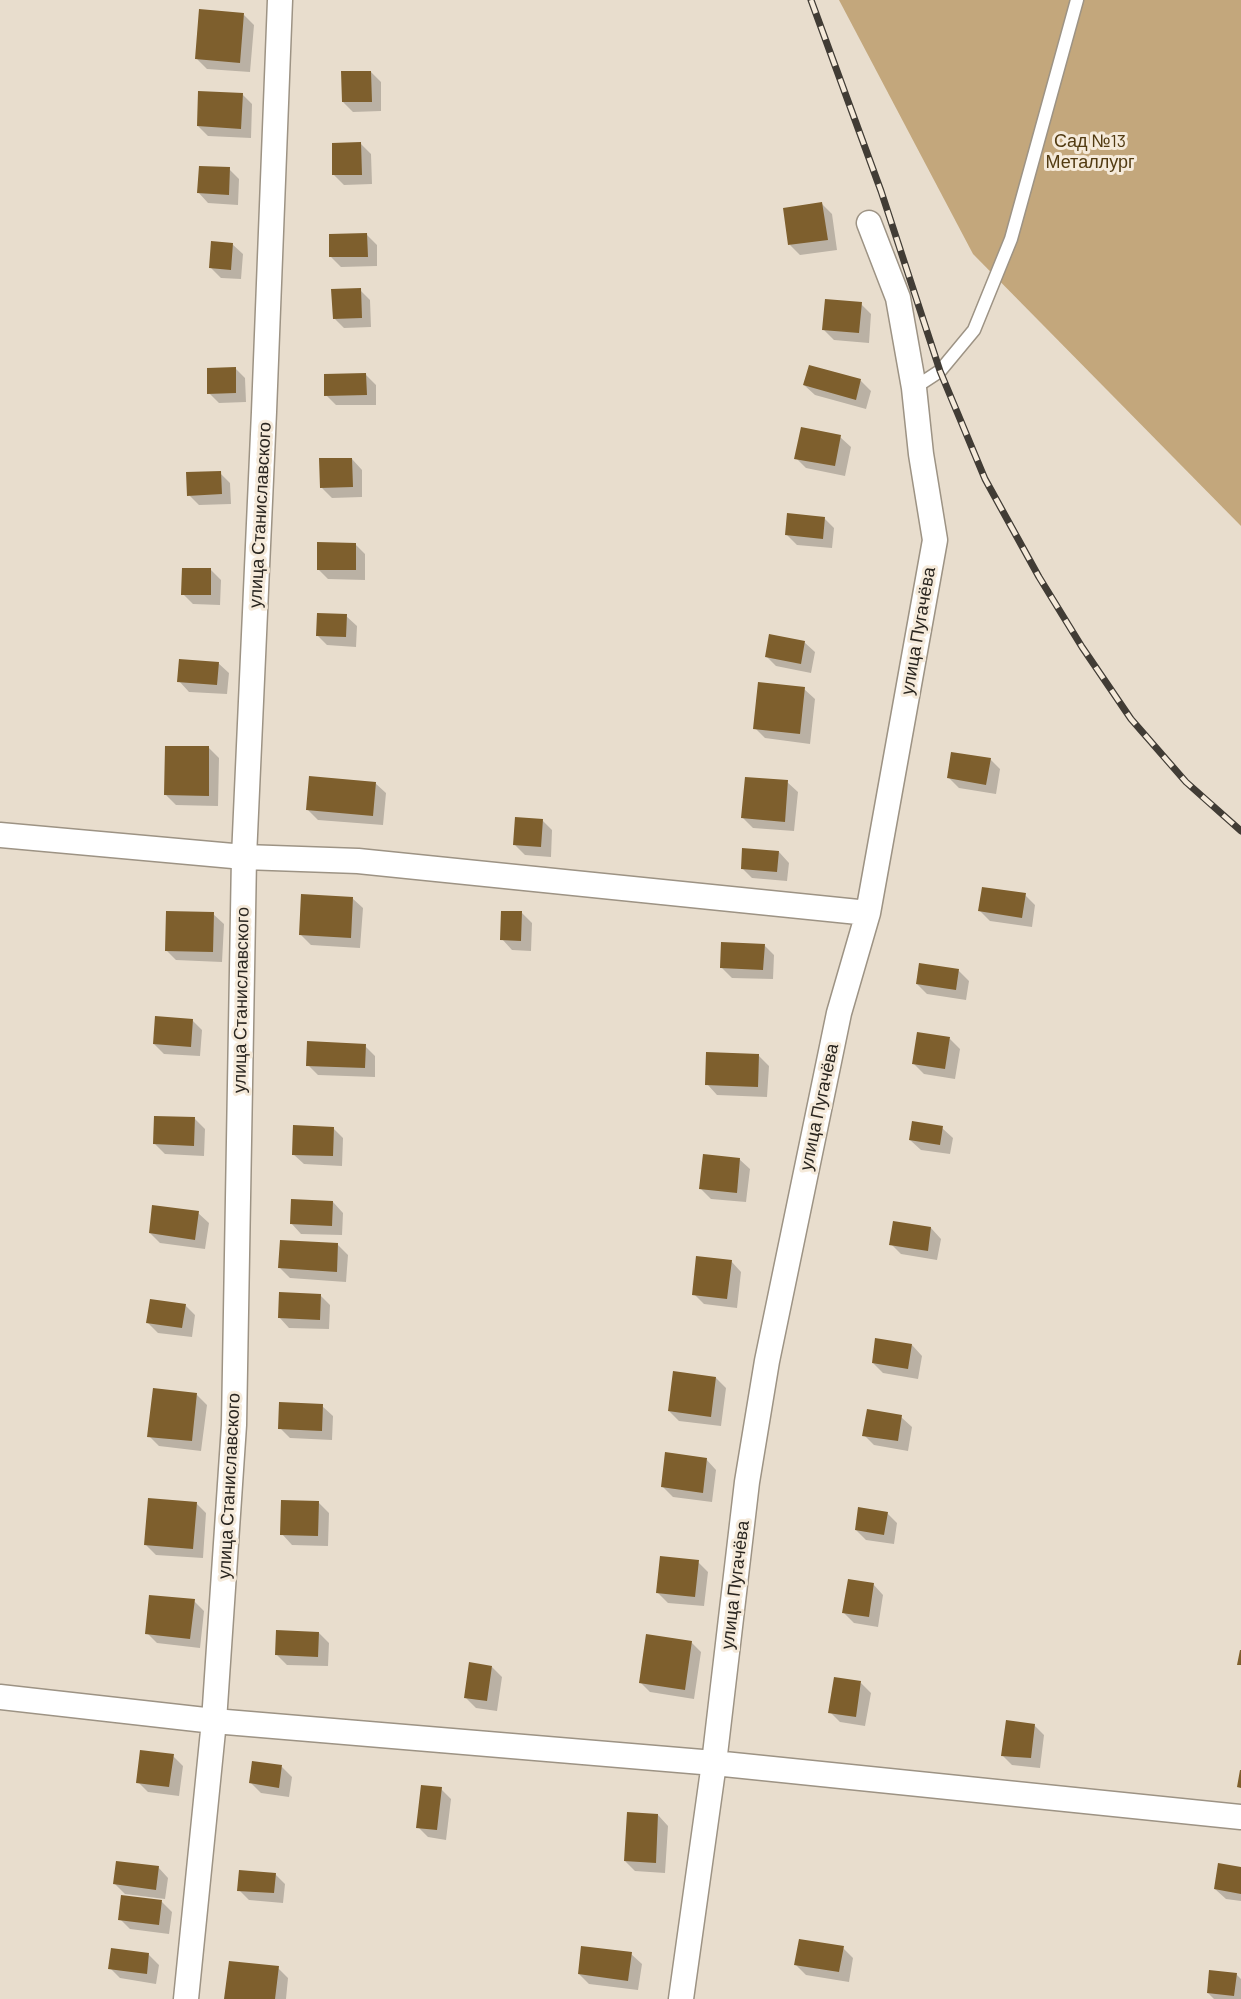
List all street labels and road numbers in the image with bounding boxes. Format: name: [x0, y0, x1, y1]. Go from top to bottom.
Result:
street label: улица Станиславского: [244, 421, 276, 609]
street label: улица Пугачёва: [896, 565, 940, 697]
street label: улица Станиславского: [229, 907, 253, 1093]
street label: улица Пугачёва: [795, 1041, 843, 1173]
street label: улица Станиславского: [213, 1392, 245, 1580]
street label: улица Пугачёва: [716, 1519, 754, 1651]

